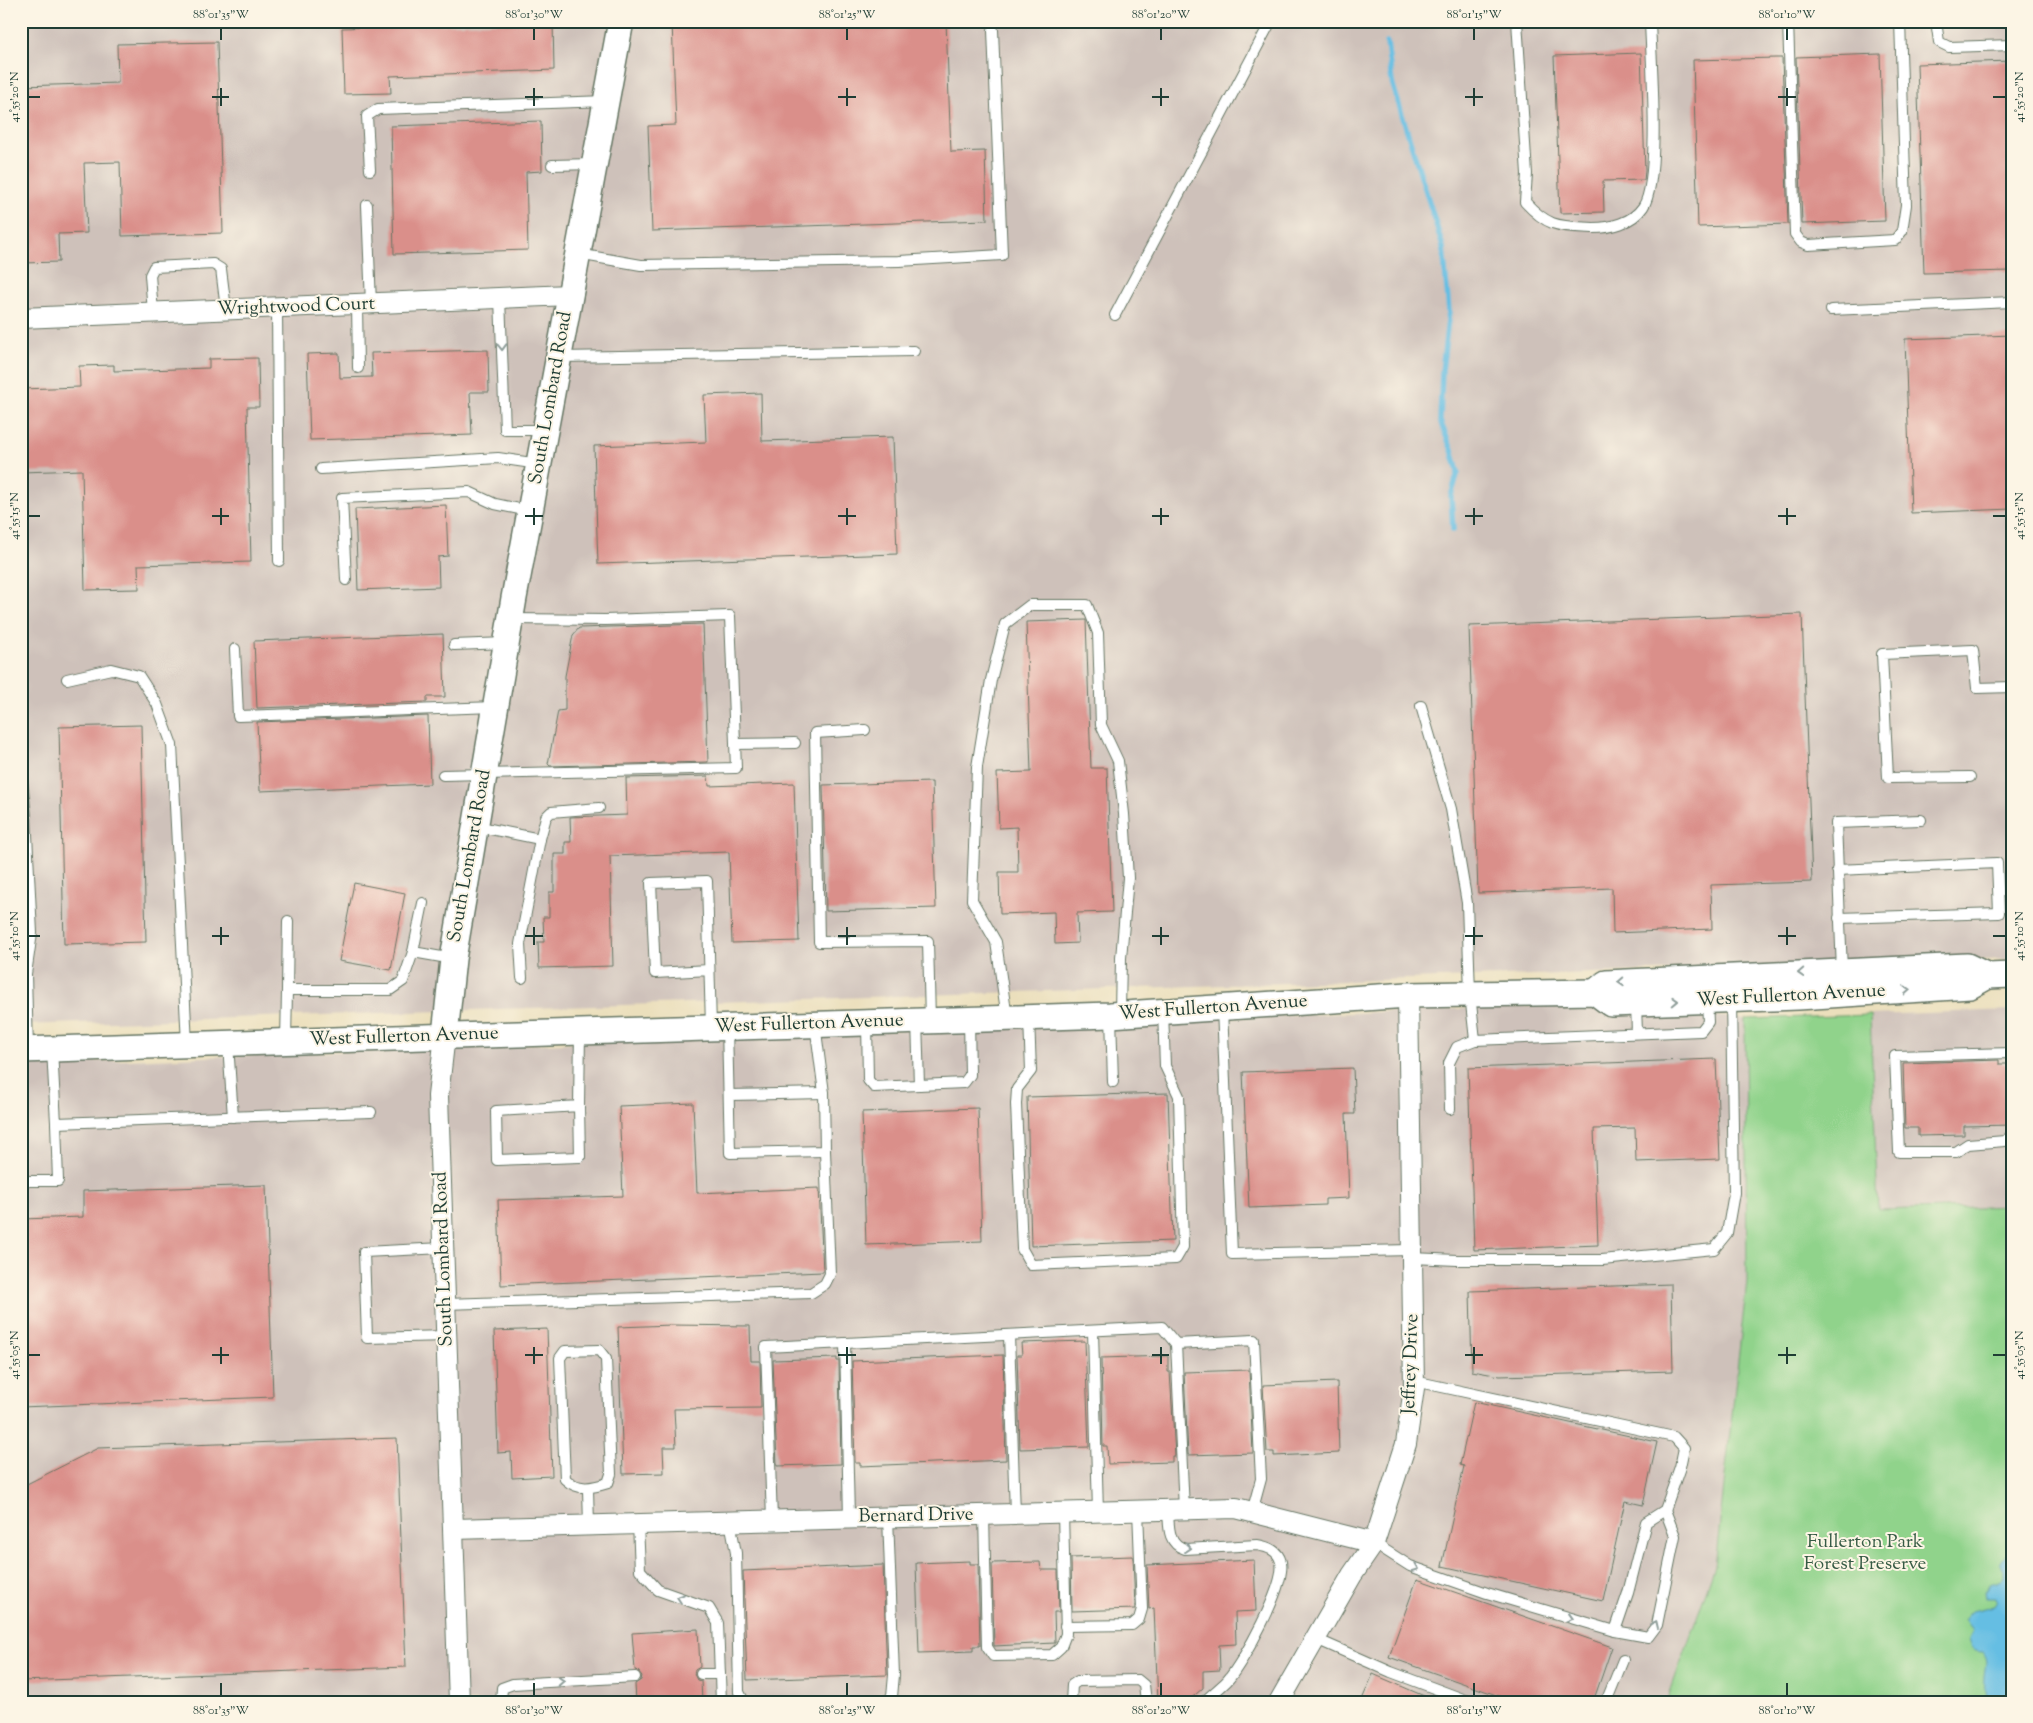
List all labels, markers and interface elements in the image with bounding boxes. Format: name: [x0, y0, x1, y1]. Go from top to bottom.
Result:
text: 88°01'35"W: [193, 6, 250, 24]
text: 88°01'30"W: [505, 6, 563, 24]
text: 88°01'25"W: [819, 6, 876, 24]
text: 88°01'20"W: [1132, 6, 1191, 24]
text: 88°01'15"W: [1446, 6, 1502, 24]
text: 88°01'10"W: [1759, 6, 1816, 24]
text: 41°55'20"N: [6, 71, 24, 122]
text: 41°55'20"N: [2011, 71, 2029, 122]
street label: Wrightwood Court: [217, 291, 376, 323]
street label: South Lombard Road: [522, 309, 580, 487]
one-way arrow: [497, 344, 507, 351]
text: 41°55'15"N: [6, 492, 24, 540]
text: 41°55'15"N: [2011, 492, 2029, 540]
street label: South Lombard Road: [441, 767, 499, 945]
text: 41°55'10"N: [6, 911, 24, 961]
text: 41°55'10"N: [2011, 911, 2029, 961]
one-way arrow: [1797, 968, 1805, 979]
one-way arrow: [1617, 976, 1625, 987]
street label: West Fullerton Avenue: [1696, 978, 1886, 1014]
one-way arrow: [1903, 985, 1911, 996]
street label: West Fullerton Avenue: [1118, 988, 1309, 1028]
one-way arrow: [1671, 996, 1679, 1007]
street label: West Fullerton Avenue: [714, 1007, 904, 1041]
street label: West Fullerton Avenue: [309, 1020, 499, 1054]
street label: South Lombard Road: [427, 1171, 461, 1347]
street label: Jeffrey Drive: [1396, 1313, 1426, 1416]
text: 41°55'05"N: [6, 1330, 24, 1380]
text: 41°55'05"N: [2011, 1330, 2029, 1380]
street label: Bernard Drive: [858, 1501, 974, 1531]
park label: Fullerton Park Forest Preserve: [1804, 1529, 1927, 1578]
one-way arrow: [1184, 1542, 1192, 1553]
one-way arrow: [1411, 1562, 1420, 1572]
one-way arrow: [676, 1594, 685, 1604]
one-way arrow: [1566, 1613, 1574, 1623]
one-way arrow: [1649, 1620, 1660, 1629]
one-way arrow: [558, 1676, 566, 1687]
text: 88°01'35"W: [193, 1702, 250, 1720]
text: 88°01'30"W: [505, 1702, 563, 1720]
text: 88°01'25"W: [819, 1702, 876, 1720]
text: 88°01'20"W: [1132, 1702, 1191, 1720]
text: 88°01'15"W: [1446, 1702, 1502, 1720]
text: 88°01'10"W: [1759, 1702, 1816, 1720]

